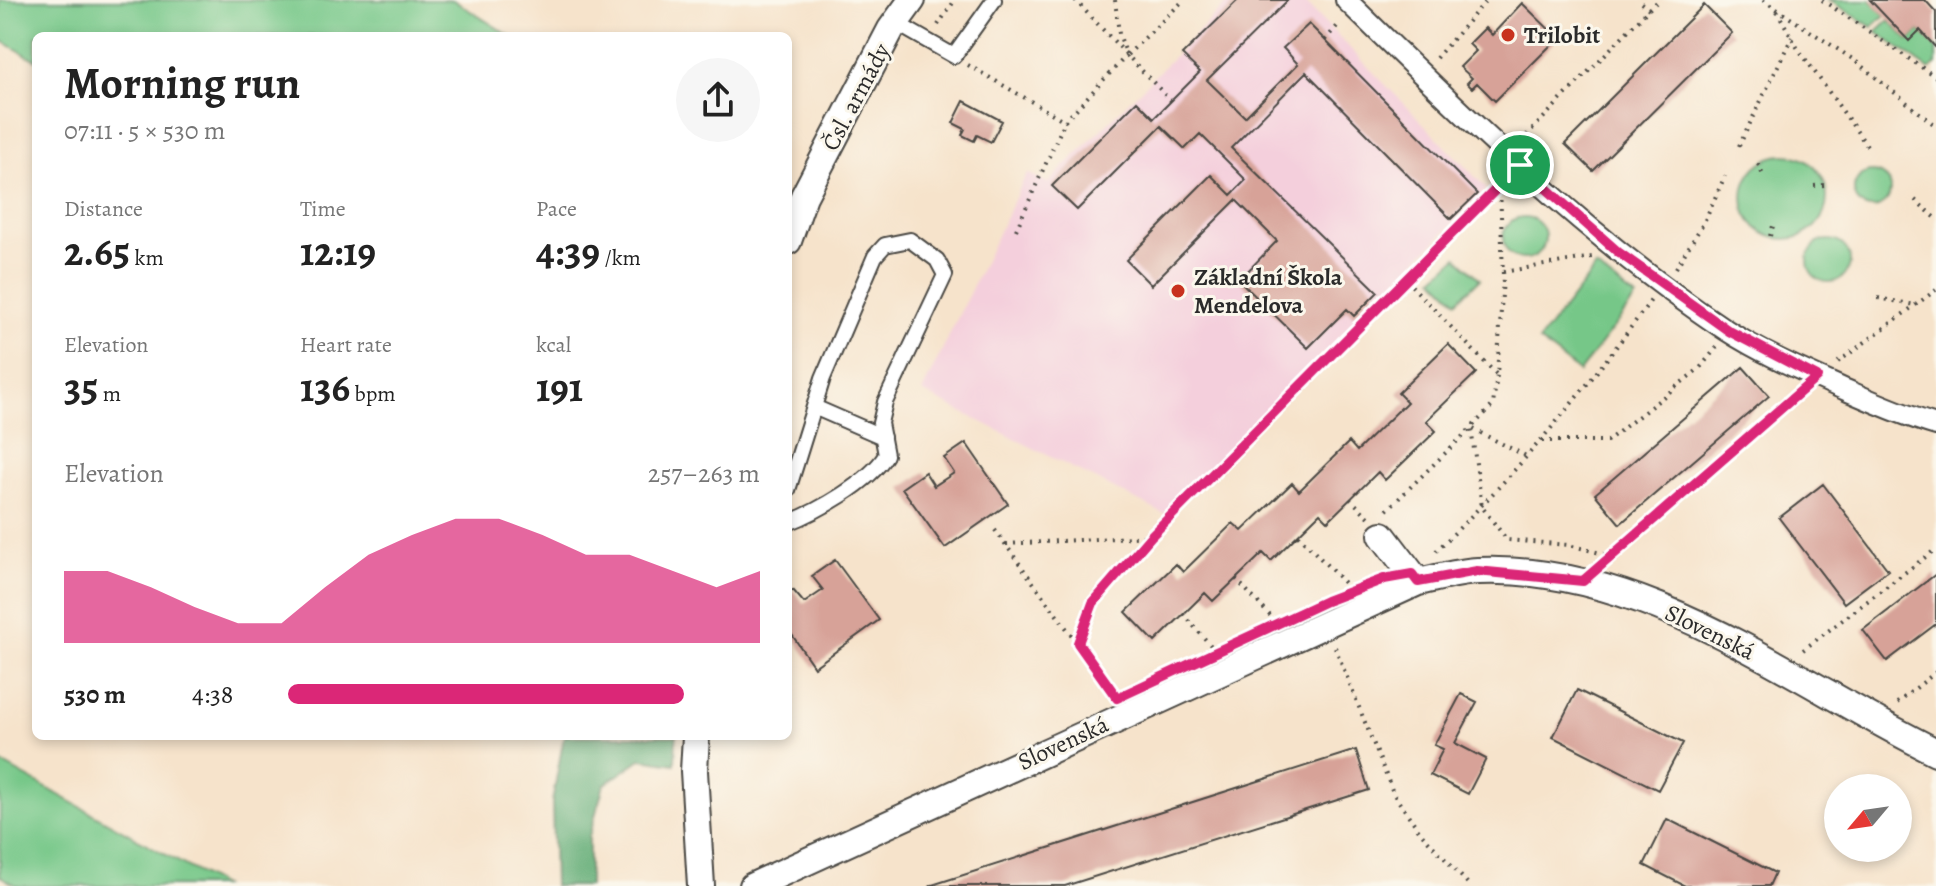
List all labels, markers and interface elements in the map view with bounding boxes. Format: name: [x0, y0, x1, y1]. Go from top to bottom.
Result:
place label: Trilobit: [1524, 19, 1600, 51]
marker: Trilobit: [1499, 26, 1517, 44]
street label: Čsl. armády: [814, 37, 898, 156]
text: Morning run: [64, 53, 300, 113]
button: share: [676, 58, 760, 142]
text: 07:11 · 5 × 530 m: [64, 113, 225, 148]
pin: [1486, 131, 1554, 199]
icon: arrive: [1498, 143, 1542, 187]
text: Distance: [64, 194, 143, 224]
text: Time: [300, 194, 346, 224]
text: Pace: [536, 194, 577, 224]
text: 2.65: [64, 224, 130, 279]
text: 12:19: [300, 224, 376, 279]
text: 4:39: [536, 224, 600, 279]
text: km: [130, 243, 164, 273]
text: /km: [600, 243, 641, 273]
place label: Základní Škola Mendelova: [1194, 261, 1343, 321]
marker: Základní Škola Mendelova: [1169, 282, 1187, 300]
text: Elevation: [64, 330, 148, 360]
text: Heart rate: [300, 330, 392, 360]
text: kcal: [536, 330, 571, 360]
text: 35: [64, 360, 98, 415]
text: 136: [300, 360, 350, 415]
text: 191: [536, 360, 583, 415]
text: m: [98, 379, 121, 409]
text: bpm: [350, 379, 396, 409]
text: Elevation: [64, 456, 164, 491]
text: 257–263 m: [648, 456, 760, 491]
street label: Slovenská: [1660, 596, 1761, 668]
text: 530 m: [64, 677, 126, 712]
text: 4:38: [192, 677, 233, 712]
street label: Slovenská: [1013, 708, 1114, 778]
north arrow: [1824, 774, 1912, 862]
map controls: [1824, 774, 1912, 862]

